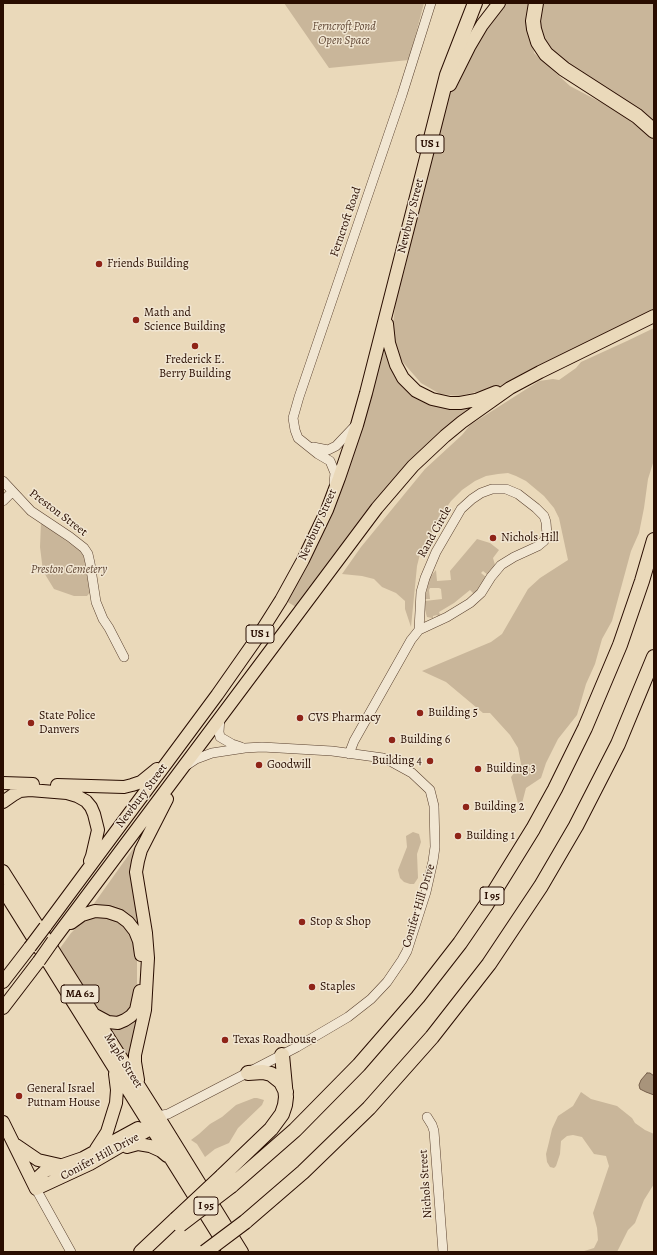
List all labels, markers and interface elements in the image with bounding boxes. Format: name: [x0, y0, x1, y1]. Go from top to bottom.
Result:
park label: Ferncroft Pond Open Space: [312, 20, 376, 48]
road number: US 1: [416, 135, 444, 153]
street label: Newbury Street: [395, 177, 427, 255]
street label: Ferncroft Road: [327, 185, 365, 259]
place label: Friends Building: [107, 257, 189, 271]
marker: Friends Building: [94, 259, 104, 269]
place label: Math and Science Building: [144, 306, 226, 334]
marker: Math and Science Building: [131, 315, 141, 325]
marker: Frederick E. Berry Building: [190, 341, 200, 351]
place label: Frederick E. Berry Building: [159, 353, 231, 381]
street label: Preston Street: [26, 486, 90, 540]
street label: Newbury Street: [296, 487, 340, 563]
street label: Rand Circle: [415, 504, 455, 560]
place label: Nichols Hill: [501, 531, 559, 545]
marker: Nichols Hill: [488, 533, 498, 543]
park label: Preston Cemetery: [31, 563, 107, 577]
road number: US 1: [246, 625, 274, 643]
place label: Building 5: [428, 706, 478, 720]
marker: Building 5: [415, 708, 425, 718]
place label: State Police Danvers: [39, 709, 95, 737]
place label: CVS Pharmacy: [308, 711, 381, 725]
marker: CVS Pharmacy: [295, 713, 305, 723]
marker: State Police Danvers: [26, 718, 36, 728]
place label: Building 6: [400, 733, 450, 747]
marker: Building 6: [387, 735, 397, 745]
place label: Building 4: [372, 754, 422, 768]
marker: Building 4: [425, 756, 435, 766]
place label: Goodwill: [267, 758, 311, 772]
marker: Goodwill: [254, 760, 264, 770]
street label: Newbury Street: [113, 761, 171, 831]
place label: Building 3: [486, 762, 536, 776]
marker: Building 3: [473, 764, 483, 774]
place label: Building 2: [474, 800, 524, 814]
marker: Building 2: [461, 802, 471, 812]
place label: Building 1: [466, 829, 515, 843]
marker: Building 1: [453, 831, 463, 841]
street label: Conifer Hill Drive: [399, 862, 439, 950]
road number: I 95: [480, 887, 504, 905]
place label: Stop & Shop: [310, 915, 371, 929]
marker: Stop & Shop: [297, 917, 307, 927]
place label: Staples: [320, 980, 355, 994]
marker: Staples: [307, 982, 317, 992]
road number: MA 62: [61, 985, 99, 1003]
street label: Maple Street: [100, 1031, 146, 1091]
place label: Texas Roadhouse: [233, 1033, 316, 1047]
marker: Texas Roadhouse: [220, 1035, 230, 1045]
place label: General Israel Putnam House: [27, 1082, 100, 1110]
marker: General Israel Putnam House: [14, 1091, 24, 1101]
street label: Conifer Hill Drive: [58, 1130, 142, 1184]
street label: Nichols Street: [416, 1149, 436, 1219]
road number: I 95: [194, 1197, 218, 1215]

